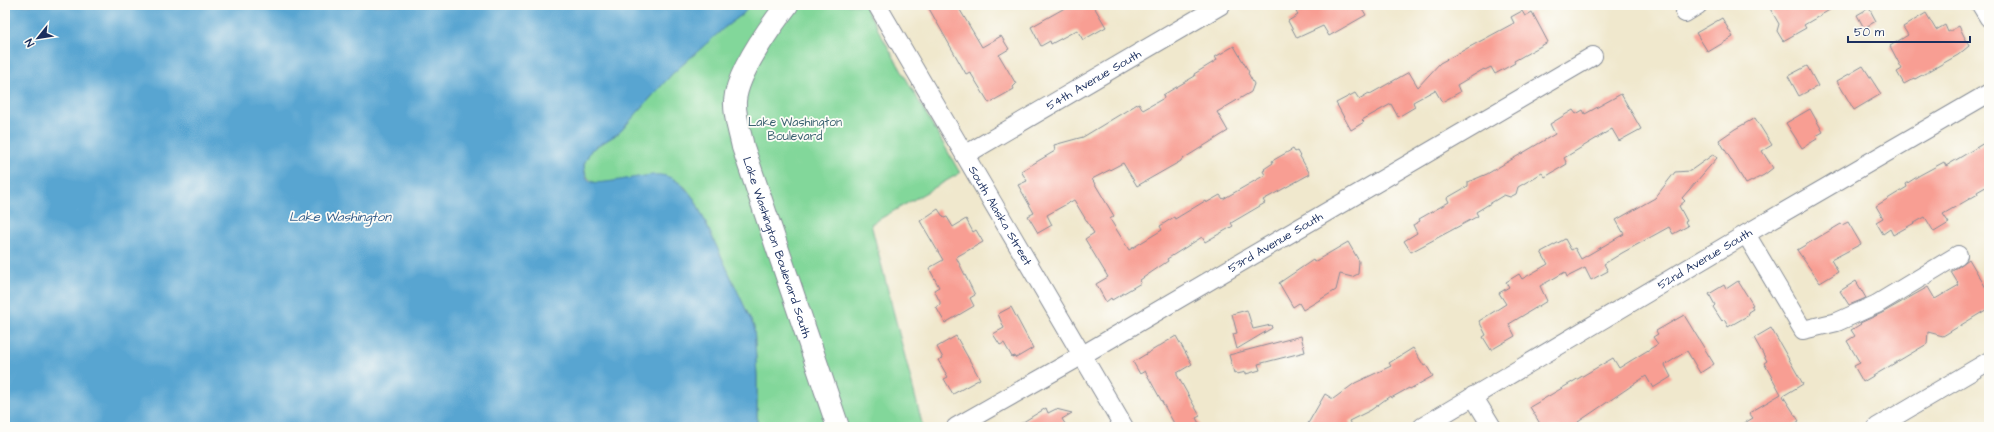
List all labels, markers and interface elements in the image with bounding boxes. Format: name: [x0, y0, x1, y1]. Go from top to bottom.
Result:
north arrow: [18, 18, 58, 58]
scale bar: [1848, 18, 1970, 44]
text: 50 m: [1854, 24, 1885, 41]
text: N: [22, 36, 38, 49]
street label: 54th Avenue South: [1043, 46, 1145, 115]
park label: Lake Washington Boulevard: [748, 114, 842, 145]
street label: Lake Washington Boulevard South: [738, 155, 815, 340]
street label: South Alaska Street: [964, 163, 1036, 269]
water label: Lake Washington: [289, 208, 392, 227]
street label: 53rd Avenue South: [1225, 208, 1326, 277]
street label: 52nd Avenue South: [1654, 224, 1755, 294]

